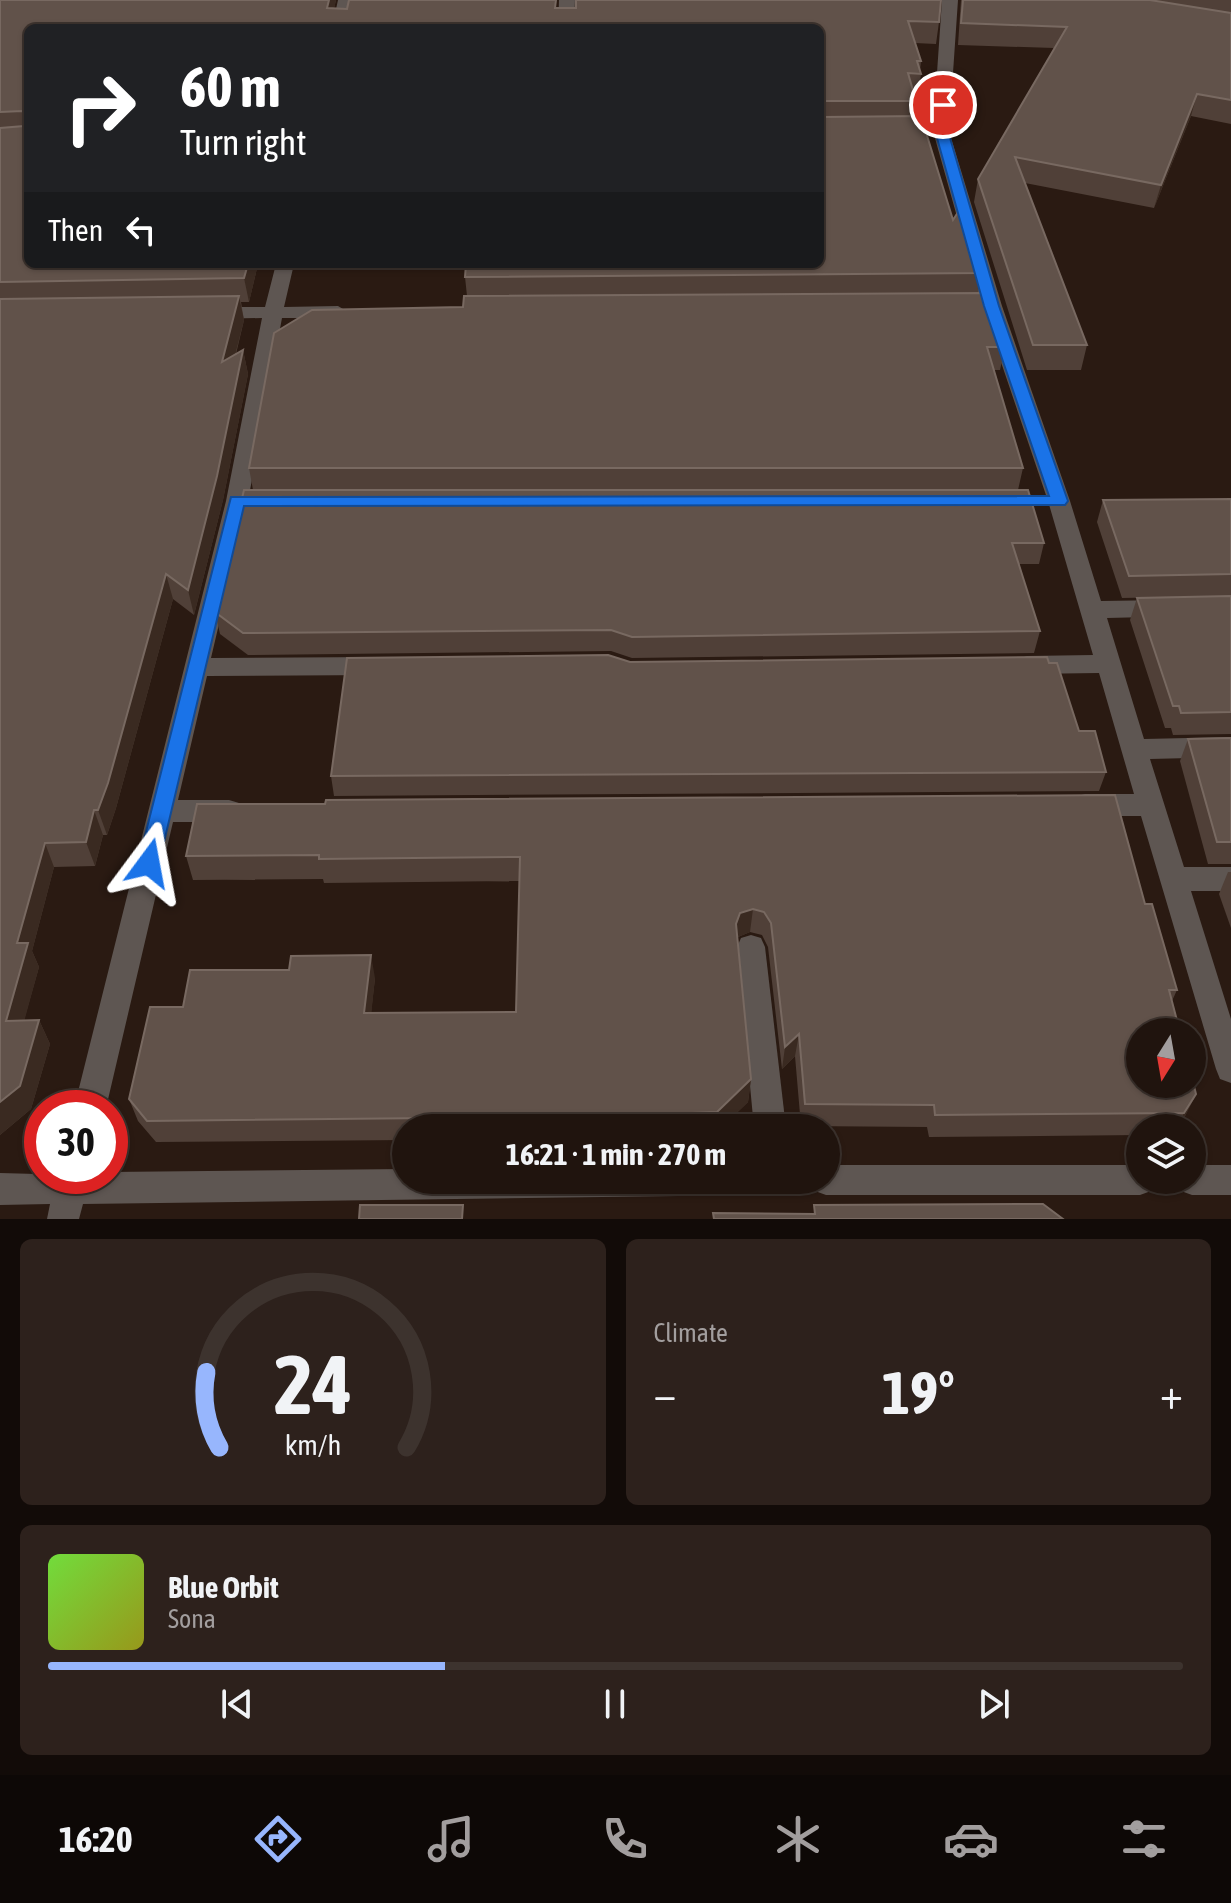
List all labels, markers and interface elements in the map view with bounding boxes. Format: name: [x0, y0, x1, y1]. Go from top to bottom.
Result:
text: 60 m: [180, 55, 281, 119]
icon: right: [48, 56, 152, 160]
pin: [909, 71, 977, 139]
icon: arrive: [921, 83, 965, 127]
text: Turn right: [180, 121, 307, 163]
icon: left: [119, 208, 163, 252]
text: Then: [48, 213, 103, 247]
position arrow: [107, 821, 191, 905]
north arrow: [1126, 1018, 1206, 1098]
map controls: [1126, 1018, 1206, 1194]
speed limit sign: 30: [24, 1090, 128, 1194]
button: layers: [1126, 1114, 1206, 1194]
text: 16:21 · 1 min · 270 m: [506, 1137, 726, 1171]
text: Climate: [654, 1318, 728, 1348]
text: 24: [274, 1336, 352, 1432]
text: 19°: [882, 1358, 955, 1427]
text: −: [654, 1368, 676, 1418]
text: +: [1160, 1368, 1183, 1418]
text: km/h: [284, 1428, 341, 1461]
text: Blue Orbit: [168, 1570, 279, 1604]
text: Sona: [168, 1604, 216, 1634]
icon: previous: [215, 1682, 259, 1726]
icon: pause: [593, 1682, 637, 1726]
icon: next: [972, 1682, 1016, 1726]
icon: directions: [250, 1811, 306, 1867]
icon: music: [423, 1811, 479, 1867]
icon: phone: [597, 1811, 653, 1867]
icon: climate: [770, 1811, 826, 1867]
icon: car: [943, 1811, 999, 1867]
icon: filters: [1116, 1811, 1172, 1867]
text: 16:20: [59, 1818, 133, 1860]

